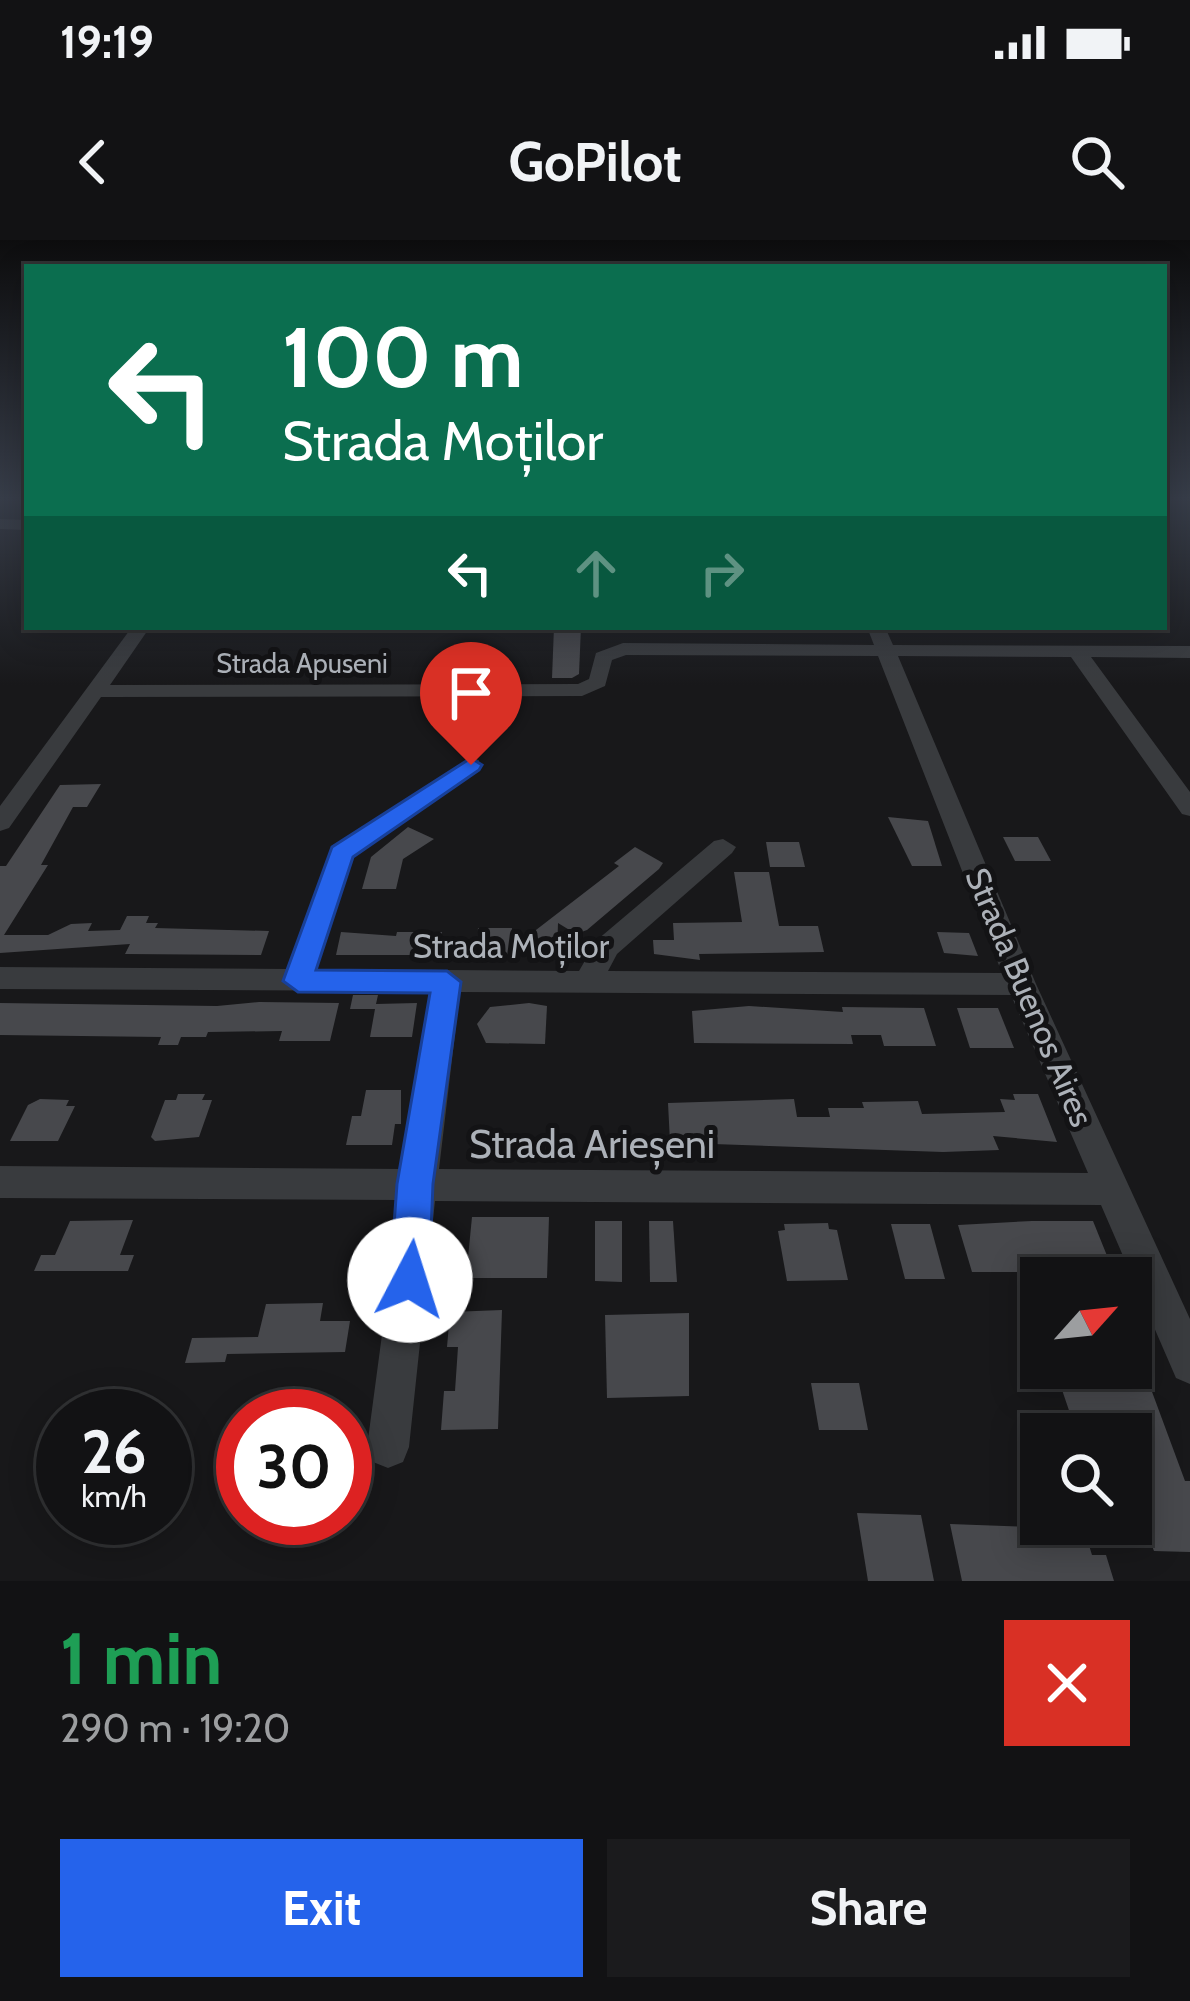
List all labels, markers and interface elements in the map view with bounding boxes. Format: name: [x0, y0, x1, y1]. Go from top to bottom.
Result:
text: 19:19: [60, 15, 154, 69]
icon: back: [60, 129, 126, 195]
text: GoPilot: [508, 129, 682, 195]
icon: search: [1064, 129, 1130, 195]
text: 100 m: [282, 306, 524, 408]
icon: left: [84, 312, 240, 468]
text: Strada Moților: [282, 408, 603, 474]
icon: left: [437, 540, 503, 606]
icon: ahead: [563, 540, 629, 606]
icon: right: [689, 540, 755, 606]
pin: [420, 642, 522, 765]
street label: Strada Apuseni: [216, 647, 388, 680]
icon: arrive: [438, 660, 504, 726]
street label: Strada Buenos Aires: [958, 862, 1102, 1132]
street label: Strada Moților: [413, 926, 610, 968]
street label: Strada Arieșeni: [469, 1120, 715, 1170]
position arrow: [347, 1217, 473, 1343]
north arrow: [1020, 1257, 1152, 1389]
map controls: [1020, 1257, 1152, 1545]
speed limit sign: 30: [216, 1389, 372, 1545]
button: search: [1020, 1413, 1152, 1545]
text: 26: [81, 1415, 147, 1488]
text: km/h: [81, 1478, 147, 1515]
text: 1 min: [60, 1615, 222, 1702]
button: close: [1004, 1620, 1130, 1746]
text: 290 m · 19:20: [60, 1704, 290, 1752]
button: Exit: [60, 1839, 583, 1977]
button: Share: [607, 1839, 1130, 1977]

